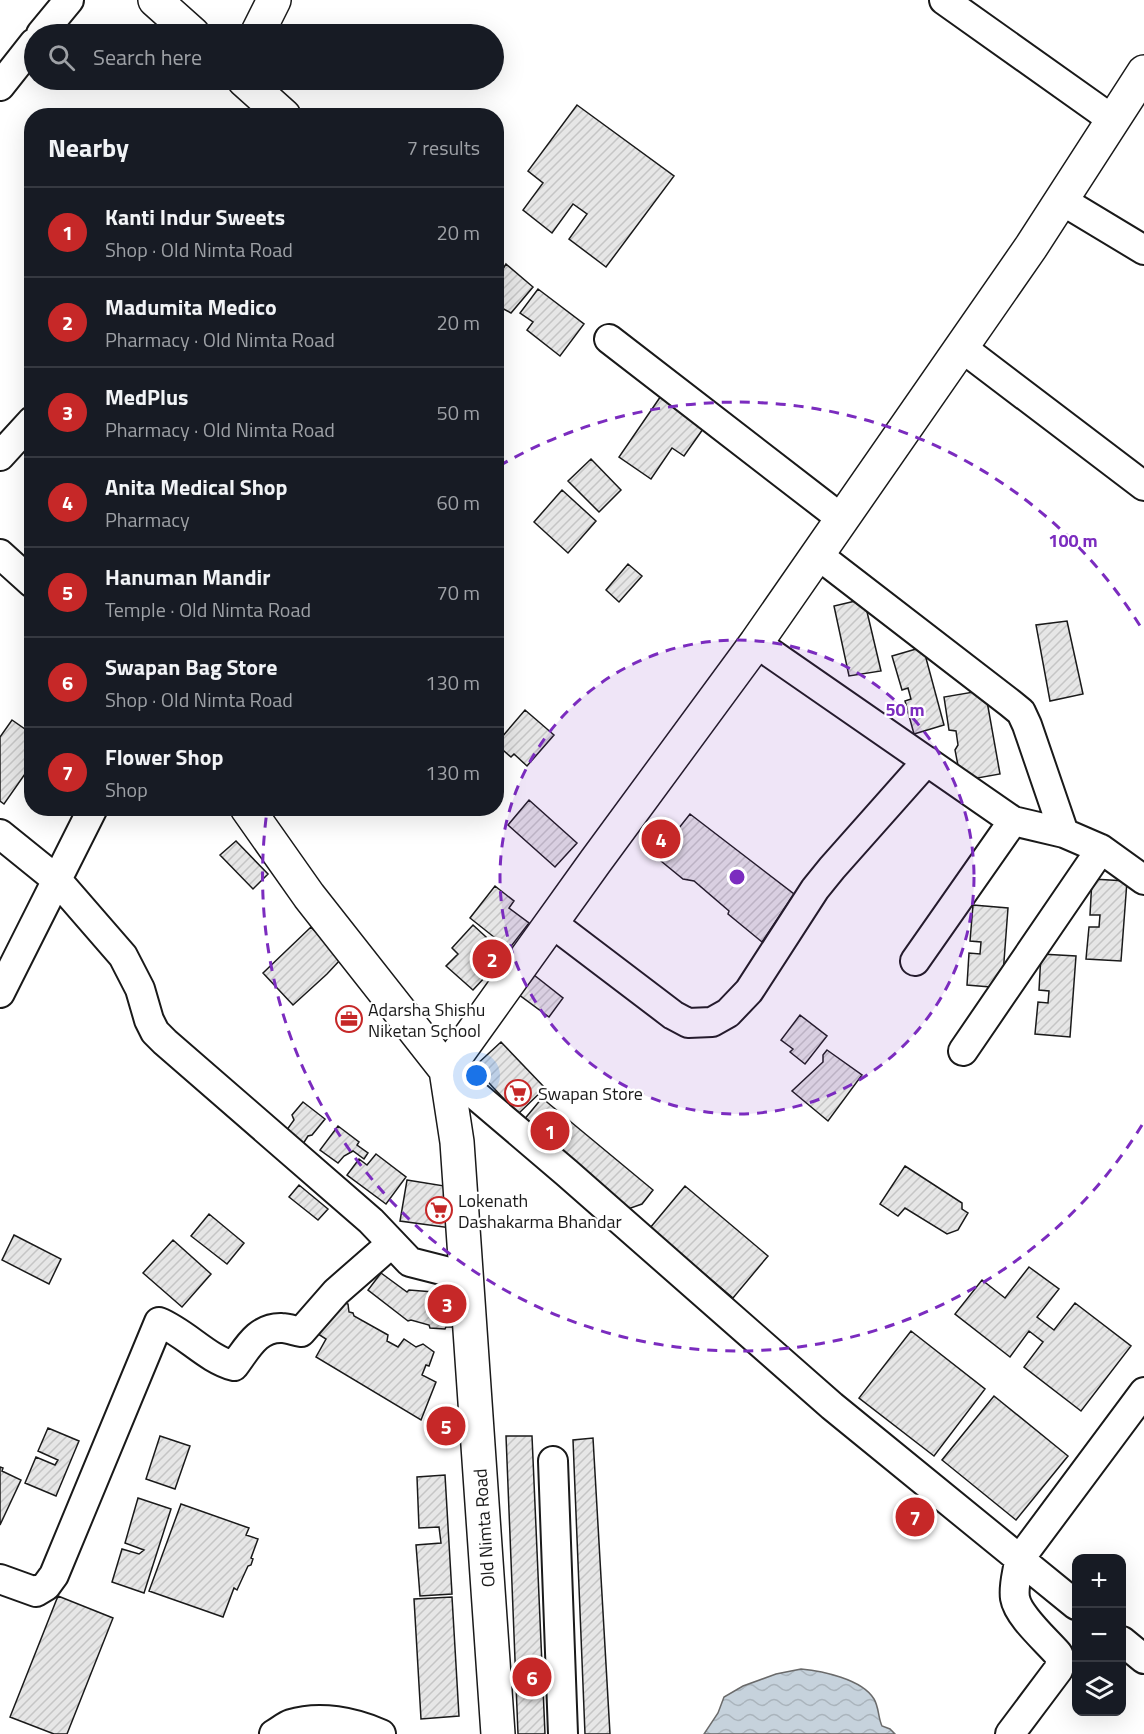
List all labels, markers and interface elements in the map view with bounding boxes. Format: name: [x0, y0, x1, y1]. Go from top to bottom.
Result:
search box: [24, 24, 504, 90]
text: Search here: [93, 40, 202, 74]
icon: search: [45, 41, 78, 74]
text: Nearby: [48, 128, 129, 167]
text: 7 results: [407, 132, 480, 163]
text: Kanti Indur Sweets: [105, 200, 285, 234]
text: 1: [62, 217, 73, 248]
text: 20 m: [436, 217, 480, 248]
text: Shop · Old Nimta Road: [105, 234, 293, 265]
text: Madumita Medico: [105, 290, 277, 324]
text: 2: [62, 307, 73, 338]
text: 20 m: [436, 307, 480, 338]
text: Pharmacy · Old Nimta Road: [105, 324, 335, 355]
text: MedPlus: [105, 380, 189, 414]
text: 3: [62, 397, 73, 428]
text: 50 m: [436, 397, 480, 428]
text: Pharmacy · Old Nimta Road: [105, 414, 335, 445]
text: Anita Medical Shop: [105, 470, 288, 504]
text: 4: [62, 487, 73, 518]
text: 60 m: [436, 487, 480, 518]
text: Pharmacy: [105, 504, 190, 535]
text: 100 m: [1048, 527, 1098, 554]
text: Hanuman Mandir: [105, 560, 270, 594]
text: 5: [62, 577, 73, 608]
text: 70 m: [436, 577, 480, 608]
text: Temple · Old Nimta Road: [105, 594, 311, 625]
text: Swapan Bag Store: [105, 650, 277, 684]
text: 6: [62, 667, 73, 698]
text: 130 m: [425, 667, 480, 698]
text: Shop · Old Nimta Road: [105, 684, 293, 715]
text: 50 m: [885, 696, 925, 723]
text: Flower Shop: [105, 740, 223, 774]
text: 7: [62, 757, 73, 788]
text: 130 m: [425, 757, 480, 788]
text: Shop: [105, 774, 148, 805]
pin: 4: [642, 816, 680, 862]
centre of rings: [727, 867, 747, 887]
pin: 2: [472, 936, 512, 982]
place label: Adarsha Shishu Niketan School: [368, 996, 485, 1044]
office icon: Adarsha Shishu Niketan School: [334, 1004, 364, 1034]
your location: [462, 1061, 491, 1090]
supermarket icon: Swapan Store: [503, 1078, 533, 1108]
place label: Swapan Store: [538, 1080, 643, 1107]
pin: 1: [530, 1108, 570, 1154]
place label: Lokenath Dashakarma Bhandar: [458, 1187, 622, 1235]
supermarket icon: Lokenath Dashakarma Bhandar: [424, 1195, 454, 1225]
pin: 3: [428, 1282, 466, 1326]
pin: 5: [426, 1404, 466, 1448]
street label: Old Nimta Road: [466, 1468, 502, 1588]
pin: 7: [896, 1494, 934, 1540]
map controls: [1072, 1554, 1126, 1716]
button: +: [1072, 1554, 1126, 1608]
button: −: [1072, 1608, 1126, 1662]
pin: 6: [512, 1654, 552, 1700]
button: layers: [1072, 1662, 1126, 1716]

